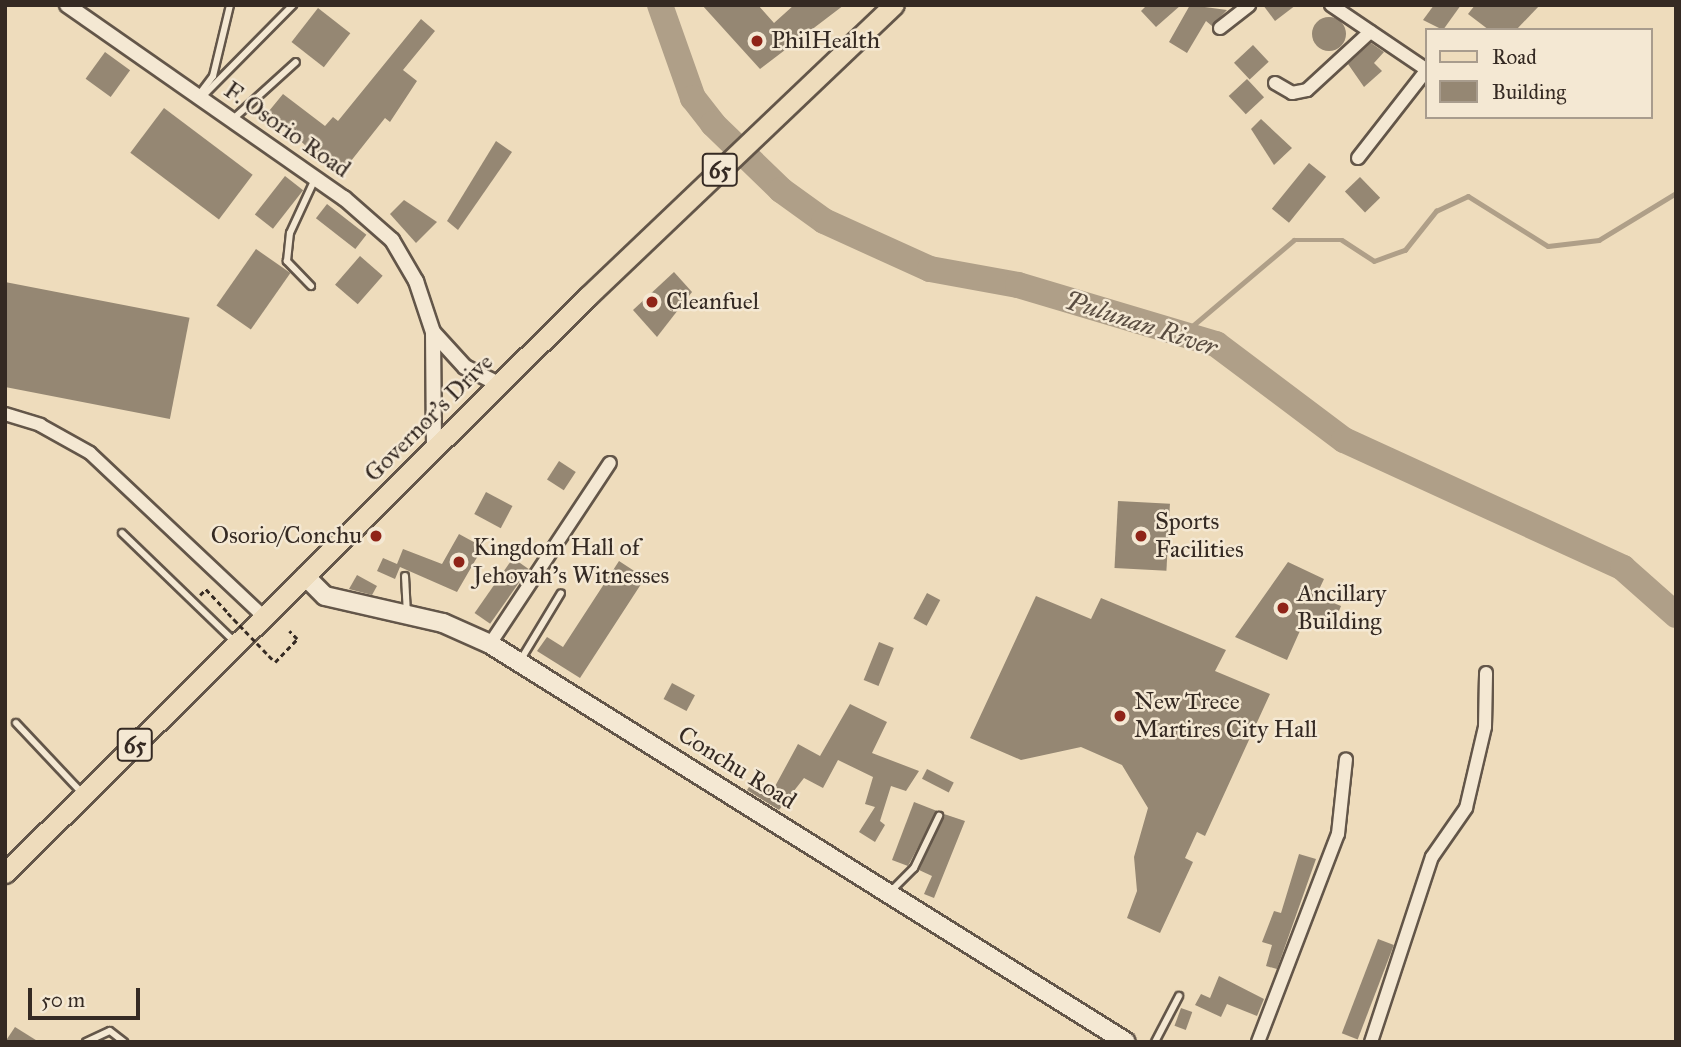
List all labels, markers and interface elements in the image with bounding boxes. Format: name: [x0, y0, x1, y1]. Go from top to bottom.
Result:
place label: PhilHealth: [771, 27, 880, 55]
legend: [1426, 28, 1653, 119]
marker: PhilHealth: [749, 33, 765, 49]
text: Road: [1492, 44, 1537, 70]
street label: F. Osorio Road: [218, 76, 356, 184]
text: Building: [1492, 79, 1566, 105]
road number: 65: [701, 150, 739, 190]
water label: Pulunan River: [1061, 285, 1221, 363]
place label: Cleanfuel: [666, 288, 759, 316]
marker: Cleanfuel: [644, 294, 660, 310]
street label: Governor's Drive: [359, 348, 499, 488]
place label: Sports Facilities: [1155, 508, 1244, 564]
place label: Osorio/Conchu: [211, 522, 362, 550]
marker: Osorio/Conchu: [368, 528, 384, 544]
marker: Sports Facilities: [1133, 528, 1149, 544]
place label: Kingdom Hall of Jehovah's Witnesses: [473, 534, 669, 590]
marker: Kingdom Hall of Jehovah's Witnesses: [451, 554, 467, 570]
place label: Ancillary Building: [1297, 580, 1386, 636]
marker: Ancillary Building: [1275, 600, 1291, 616]
place label: New Trece Martires City Hall: [1134, 688, 1317, 744]
marker: New Trece Martires City Hall: [1112, 708, 1128, 724]
street label: Conchu Road: [673, 720, 801, 816]
road number: 65: [116, 726, 154, 764]
scale bar: [32, 974, 144, 1018]
text: 50 m: [41, 987, 85, 1013]

